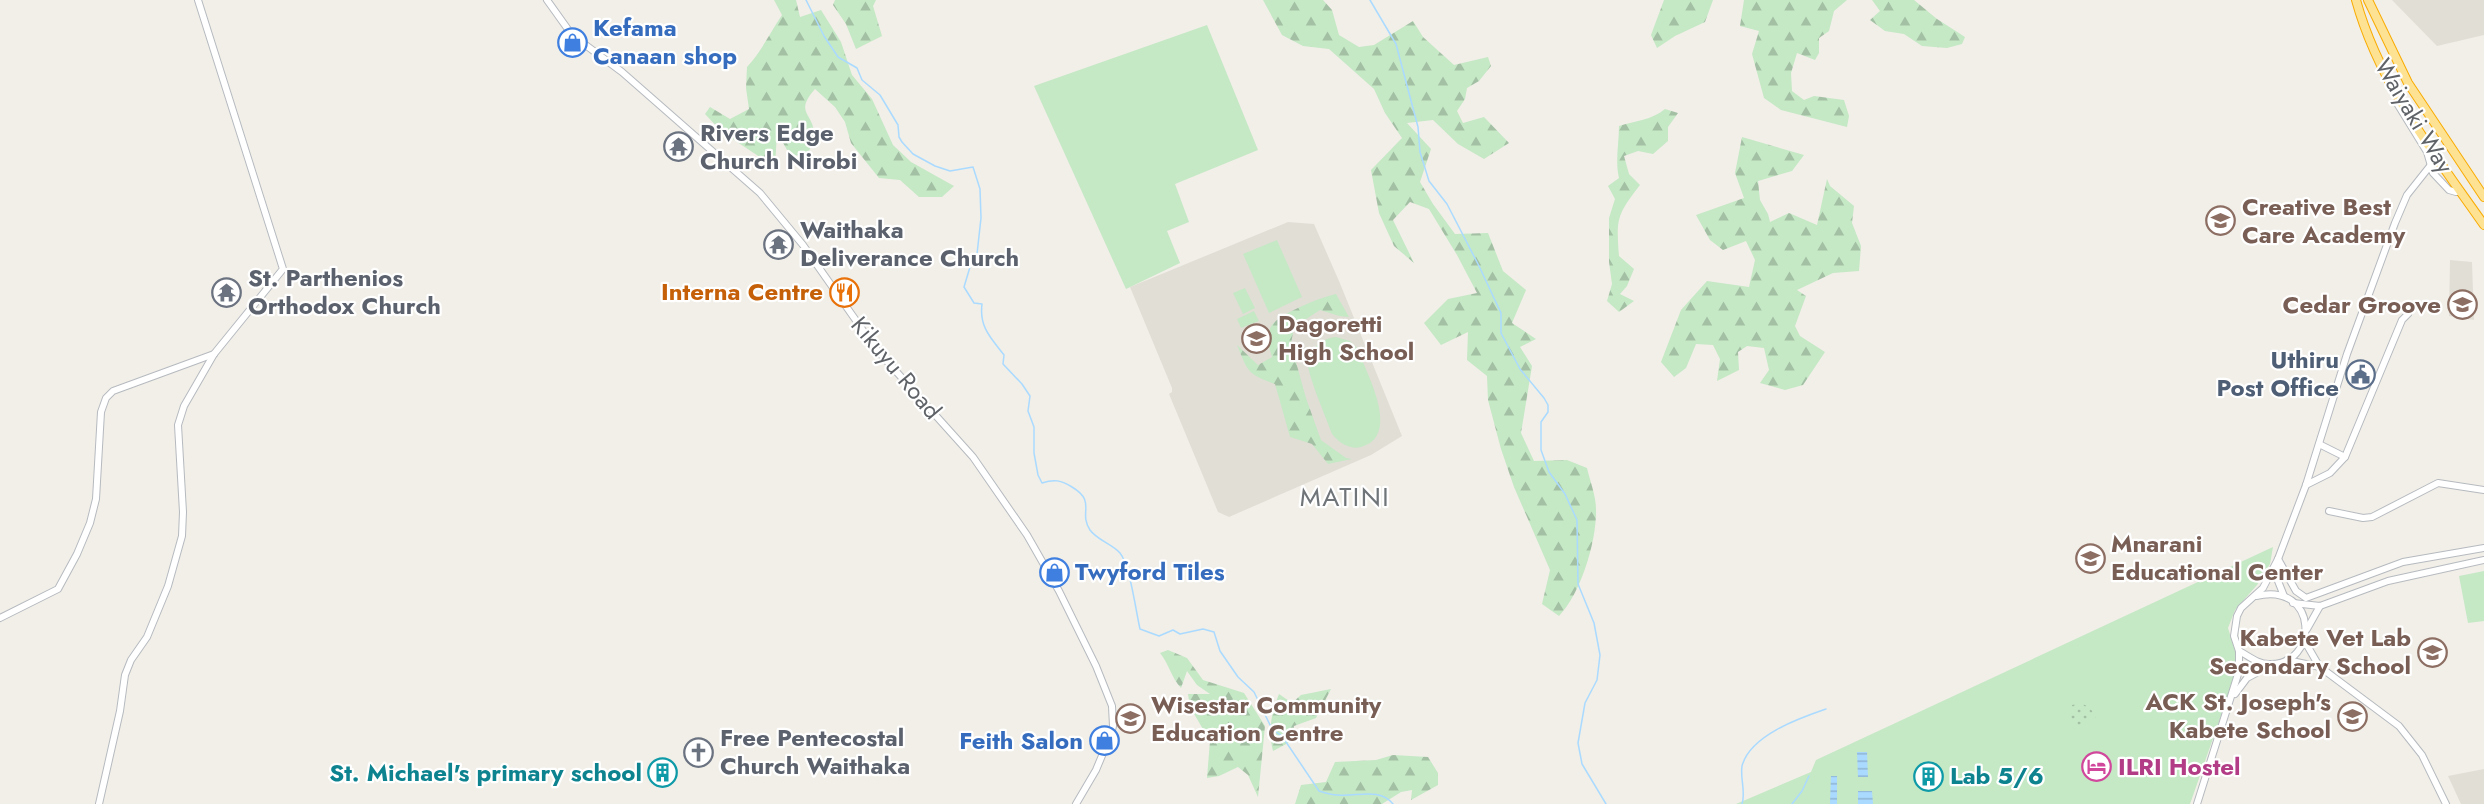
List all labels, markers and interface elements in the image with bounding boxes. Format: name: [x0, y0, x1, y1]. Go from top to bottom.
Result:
place label: Kefama Canaan shop: [593, 10, 737, 73]
shop icon: Kefama Canaan shop: [556, 26, 588, 58]
street label: Waiyaki Way: [2366, 52, 2463, 180]
place label: Rivers Edge Church Nirobi: [700, 115, 857, 178]
temple icon: Rivers Edge Church Nirobi: [663, 131, 695, 163]
place label: Creative Best Care Academy: [2242, 189, 2406, 252]
school or university icon: Creative Best Care Academy: [2205, 205, 2237, 237]
place label: Waithaka Deliverance Church: [800, 212, 1019, 275]
temple icon: Waithaka Deliverance Church: [763, 228, 795, 260]
place label: St. Parthenios Orthodox Church: [248, 260, 441, 323]
place label: Interna Centre: [661, 274, 823, 309]
temple icon: St. Parthenios Orthodox Church: [211, 276, 243, 308]
restaurant icon: Interna Centre: [828, 276, 860, 308]
place label: Cedar Groove: [2283, 287, 2441, 322]
school or university icon: Cedar Groove: [2446, 289, 2478, 321]
place label: Dagoretti High School: [1278, 306, 1414, 369]
street label: Kikuyu Road: [843, 309, 950, 427]
school or university icon: Dagoretti High School: [1241, 322, 1273, 354]
place label: Uthiru Post Office: [2216, 342, 2339, 405]
public building icon: Uthiru Post Office: [2344, 358, 2376, 390]
district label: MATINI: [1300, 478, 1390, 516]
place label: Mnarani Educational Center: [2111, 526, 2323, 589]
school or university icon: Mnarani Educational Center: [2074, 542, 2106, 574]
place label: Twyford Tiles: [1075, 554, 1225, 589]
shop icon: Twyford Tiles: [1038, 556, 1070, 588]
place label: Kabete Vet Lab Secondary School: [2209, 620, 2411, 683]
school or university icon: Kabete Vet Lab Secondary School: [2416, 636, 2448, 668]
place label: ACK St. Joseph's Kabete School: [2144, 684, 2331, 747]
place label: Wisestar Community Education Centre: [1151, 687, 1382, 750]
school or university icon: ACK St. Joseph's Kabete School: [2336, 700, 2368, 732]
school or university icon: Wisestar Community Education Centre: [1114, 703, 1146, 735]
place label: Free Pentecostal Church Waithaka: [720, 720, 910, 783]
place label: Feith Salon: [959, 723, 1083, 758]
shop icon: Feith Salon: [1088, 725, 1120, 757]
church icon: Free Pentecostal Church Waithaka: [683, 736, 715, 768]
place label: ILRI Hostel: [2118, 749, 2241, 784]
hotel icon: ILRI Hostel: [2081, 751, 2113, 783]
place label: St. Michael's primary school: [329, 755, 642, 790]
building icon: St. Michael's primary school: [647, 757, 679, 789]
place label: Lab 5/6: [1950, 758, 2044, 793]
building icon: Lab 5/6: [1913, 760, 1945, 792]

